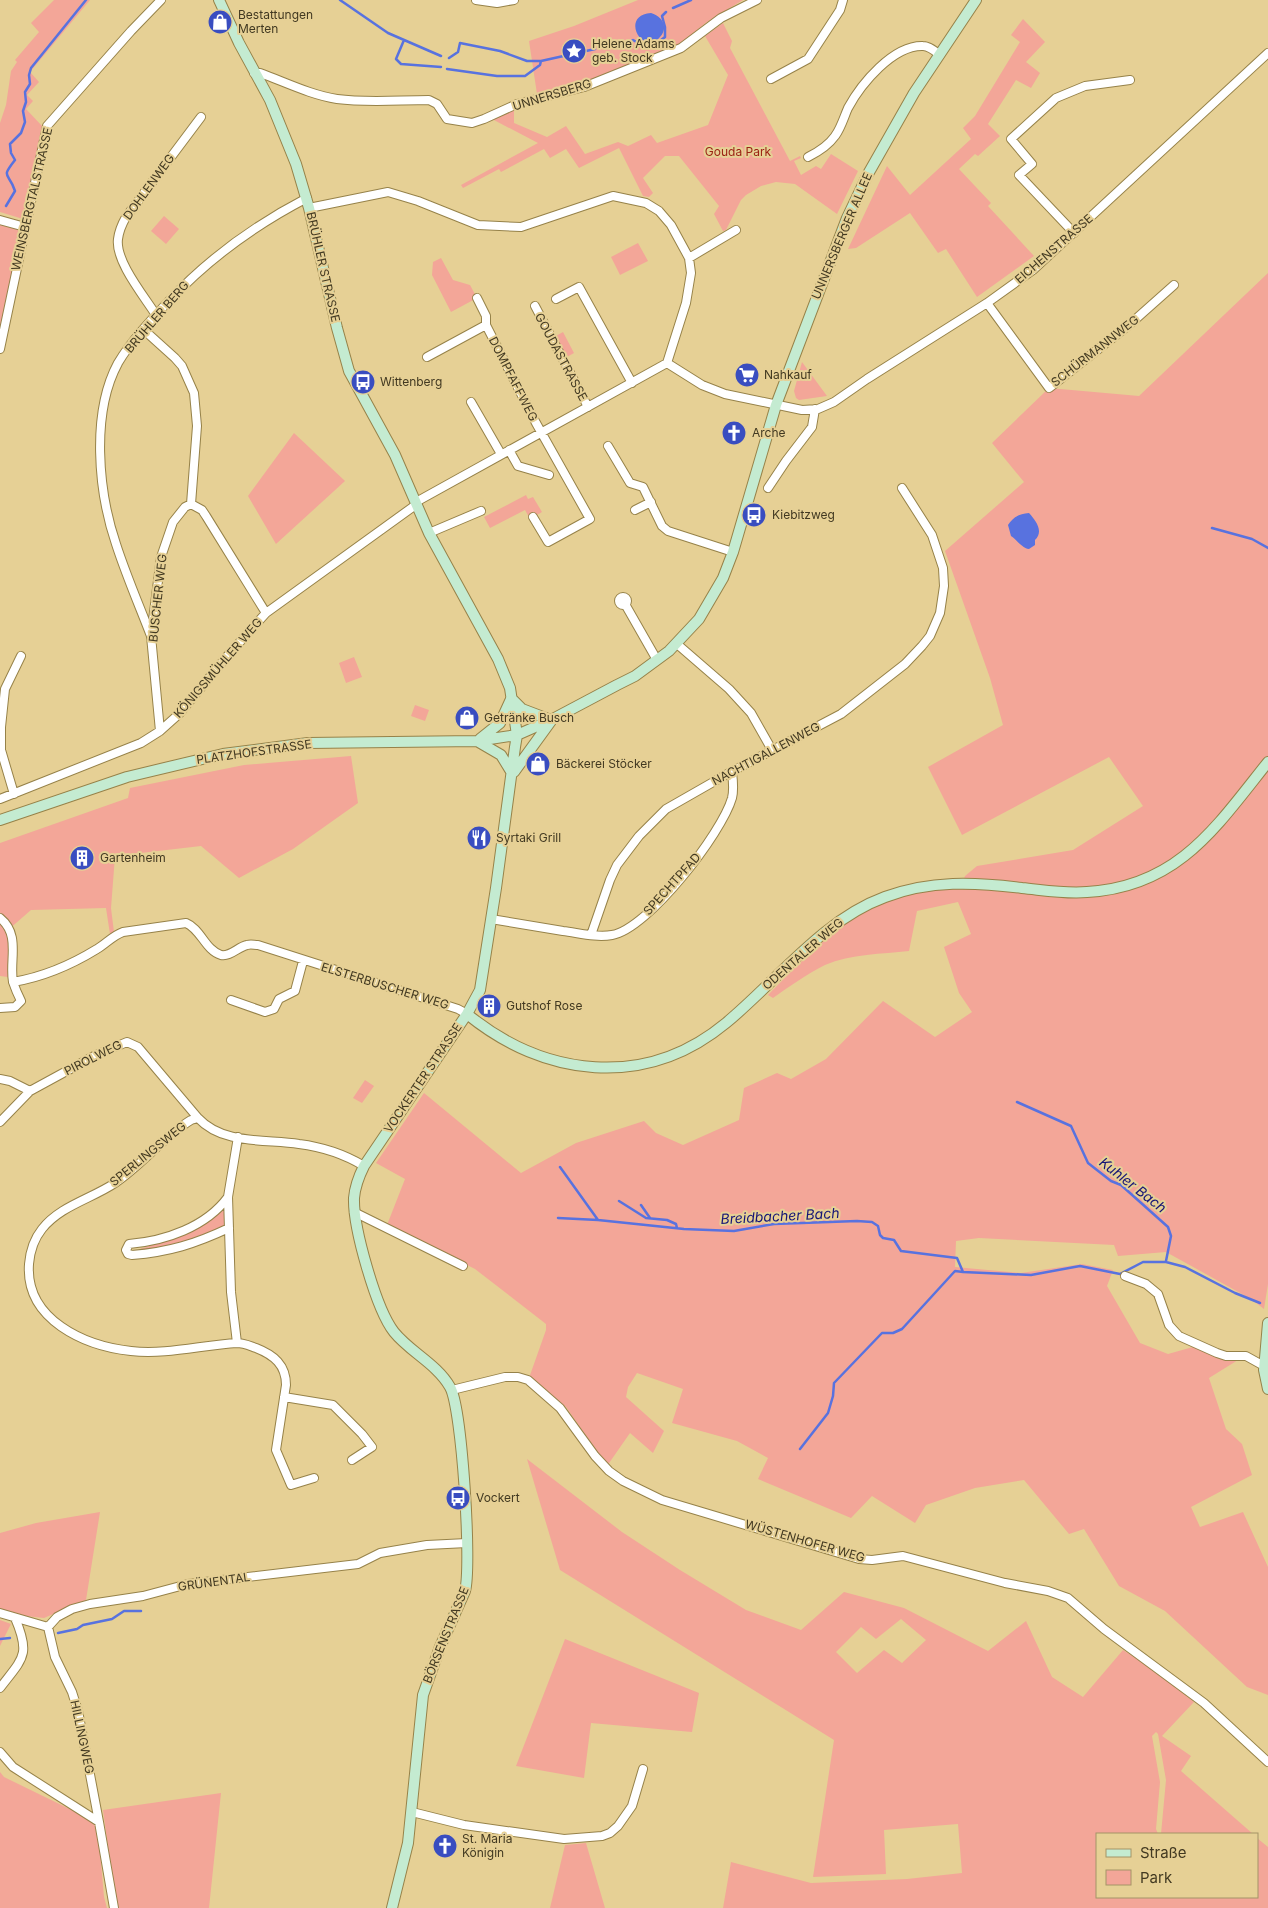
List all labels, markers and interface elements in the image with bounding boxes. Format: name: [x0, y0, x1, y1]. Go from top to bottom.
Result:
place label: Bestattungen Merten: [238, 7, 313, 36]
shop icon: Bestattungen Merten: [207, 9, 233, 35]
place label: Helene Adams geb. Stock: [592, 36, 675, 65]
place icon: Helene Adams geb. Stock: [561, 38, 587, 64]
street label: UNNERSBERG: [511, 75, 593, 114]
street label: WEINSBERGTALSTRASSE: [8, 126, 55, 272]
park label: Gouda Park: [705, 144, 772, 159]
street label: DOHLENWEG: [120, 151, 178, 223]
street label: UNNERSBERGER ALLEE: [808, 170, 875, 301]
street label: BRÜHLER STRASSE: [304, 210, 343, 323]
street label: EICHENSTRASSE: [1012, 211, 1096, 287]
street label: BRÜHLER BERG: [121, 278, 192, 356]
street label: GOUDASTRASSE: [532, 310, 591, 403]
street label: SCHÜRMANNWEG: [1048, 312, 1142, 390]
street label: DOMPFAFFWEG: [486, 334, 541, 424]
supermarket icon: Nahkauf: [734, 362, 760, 388]
place label: Nahkauf: [764, 367, 812, 382]
bus stop icon: Wittenberg: [350, 369, 376, 395]
place label: Wittenberg: [380, 374, 442, 389]
church icon: Arche: [721, 420, 747, 446]
place label: Arche: [752, 425, 786, 440]
bus stop icon: Kiebitzweg: [741, 502, 767, 528]
place label: Kiebitzweg: [772, 507, 835, 522]
street label: BUSCHER WEG: [145, 553, 170, 643]
street label: KÖNIGSMÜHLER WEG: [170, 615, 265, 721]
shop icon: Getränke Busch: [454, 705, 480, 731]
place label: Getränke Busch: [484, 710, 574, 725]
street label: NACHTIGALLENWEG: [709, 719, 822, 788]
street label: PLATZHOFSTRASSE: [195, 736, 313, 767]
shop icon: Bäckerei Stöcker: [525, 751, 551, 777]
place label: Bäckerei Stöcker: [556, 756, 652, 771]
restaurant icon: Syrtaki Grill: [466, 825, 492, 851]
place label: Syrtaki Grill: [496, 830, 561, 845]
building icon: Gartenheim: [69, 845, 95, 871]
street label: SPECHTPFAD: [640, 849, 704, 918]
place label: Gartenheim: [100, 850, 166, 865]
street label: ODENTALER WEG: [759, 914, 846, 993]
street label: ELSTERBUSCHER WEG: [319, 959, 451, 1012]
building icon: Gutshof Rose: [476, 993, 502, 1019]
place label: Gutshof Rose: [506, 998, 582, 1013]
street label: VOCKERTER STRASSE: [380, 1020, 465, 1135]
street label: PIROLWEG: [61, 1037, 124, 1078]
street label: SPERLINGSWEG: [106, 1118, 189, 1189]
water label: Kuhler Bach: [1096, 1153, 1170, 1216]
water label: Breidbacher Bach: [720, 1204, 840, 1227]
bus stop icon: Vockert: [445, 1485, 471, 1511]
place label: Vockert: [476, 1490, 520, 1505]
street label: WÜSTENHOFER WEG: [744, 1516, 867, 1565]
street label: GRÜNENTAL: [177, 1569, 251, 1594]
street label: BÖRSENSTRASSE: [419, 1584, 472, 1685]
street label: HILLINGWEG: [67, 1699, 98, 1775]
place label: St. Maria Königin: [462, 1831, 512, 1860]
church icon: St. Maria Königin: [432, 1833, 458, 1859]
legend: [1096, 1833, 1258, 1898]
text: Straße: [1140, 1843, 1187, 1862]
text: Park: [1140, 1868, 1173, 1887]

